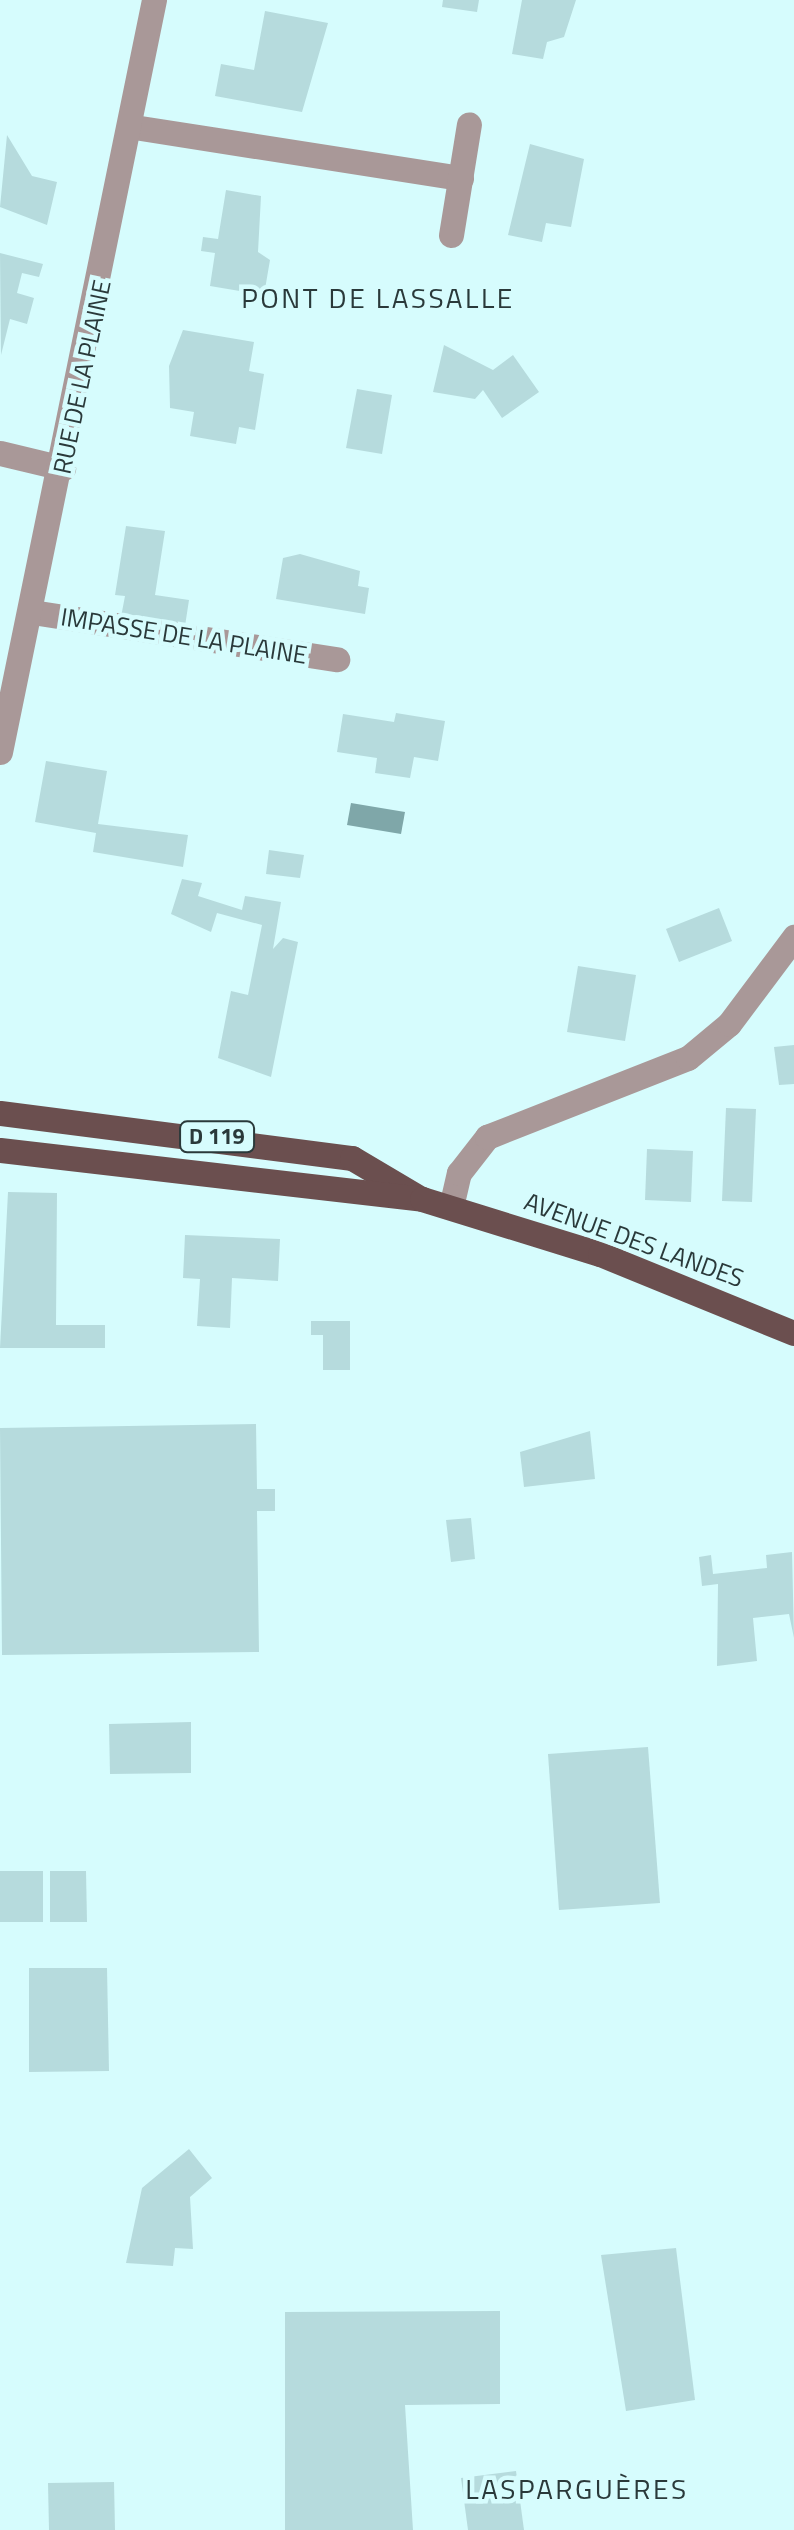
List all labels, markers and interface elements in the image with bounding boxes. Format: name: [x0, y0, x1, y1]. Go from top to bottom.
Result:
street label: RUE DE LA PLAINE: [47, 277, 117, 477]
district label: PONT DE LASSALLE: [241, 281, 515, 315]
street label: IMPASSE DE LA PLAINE: [59, 602, 309, 670]
road number: D 119: [177, 1120, 257, 1154]
street label: AVENUE DES LANDES: [520, 1186, 748, 1294]
district label: LASPARGUÈRES: [465, 2472, 689, 2506]

